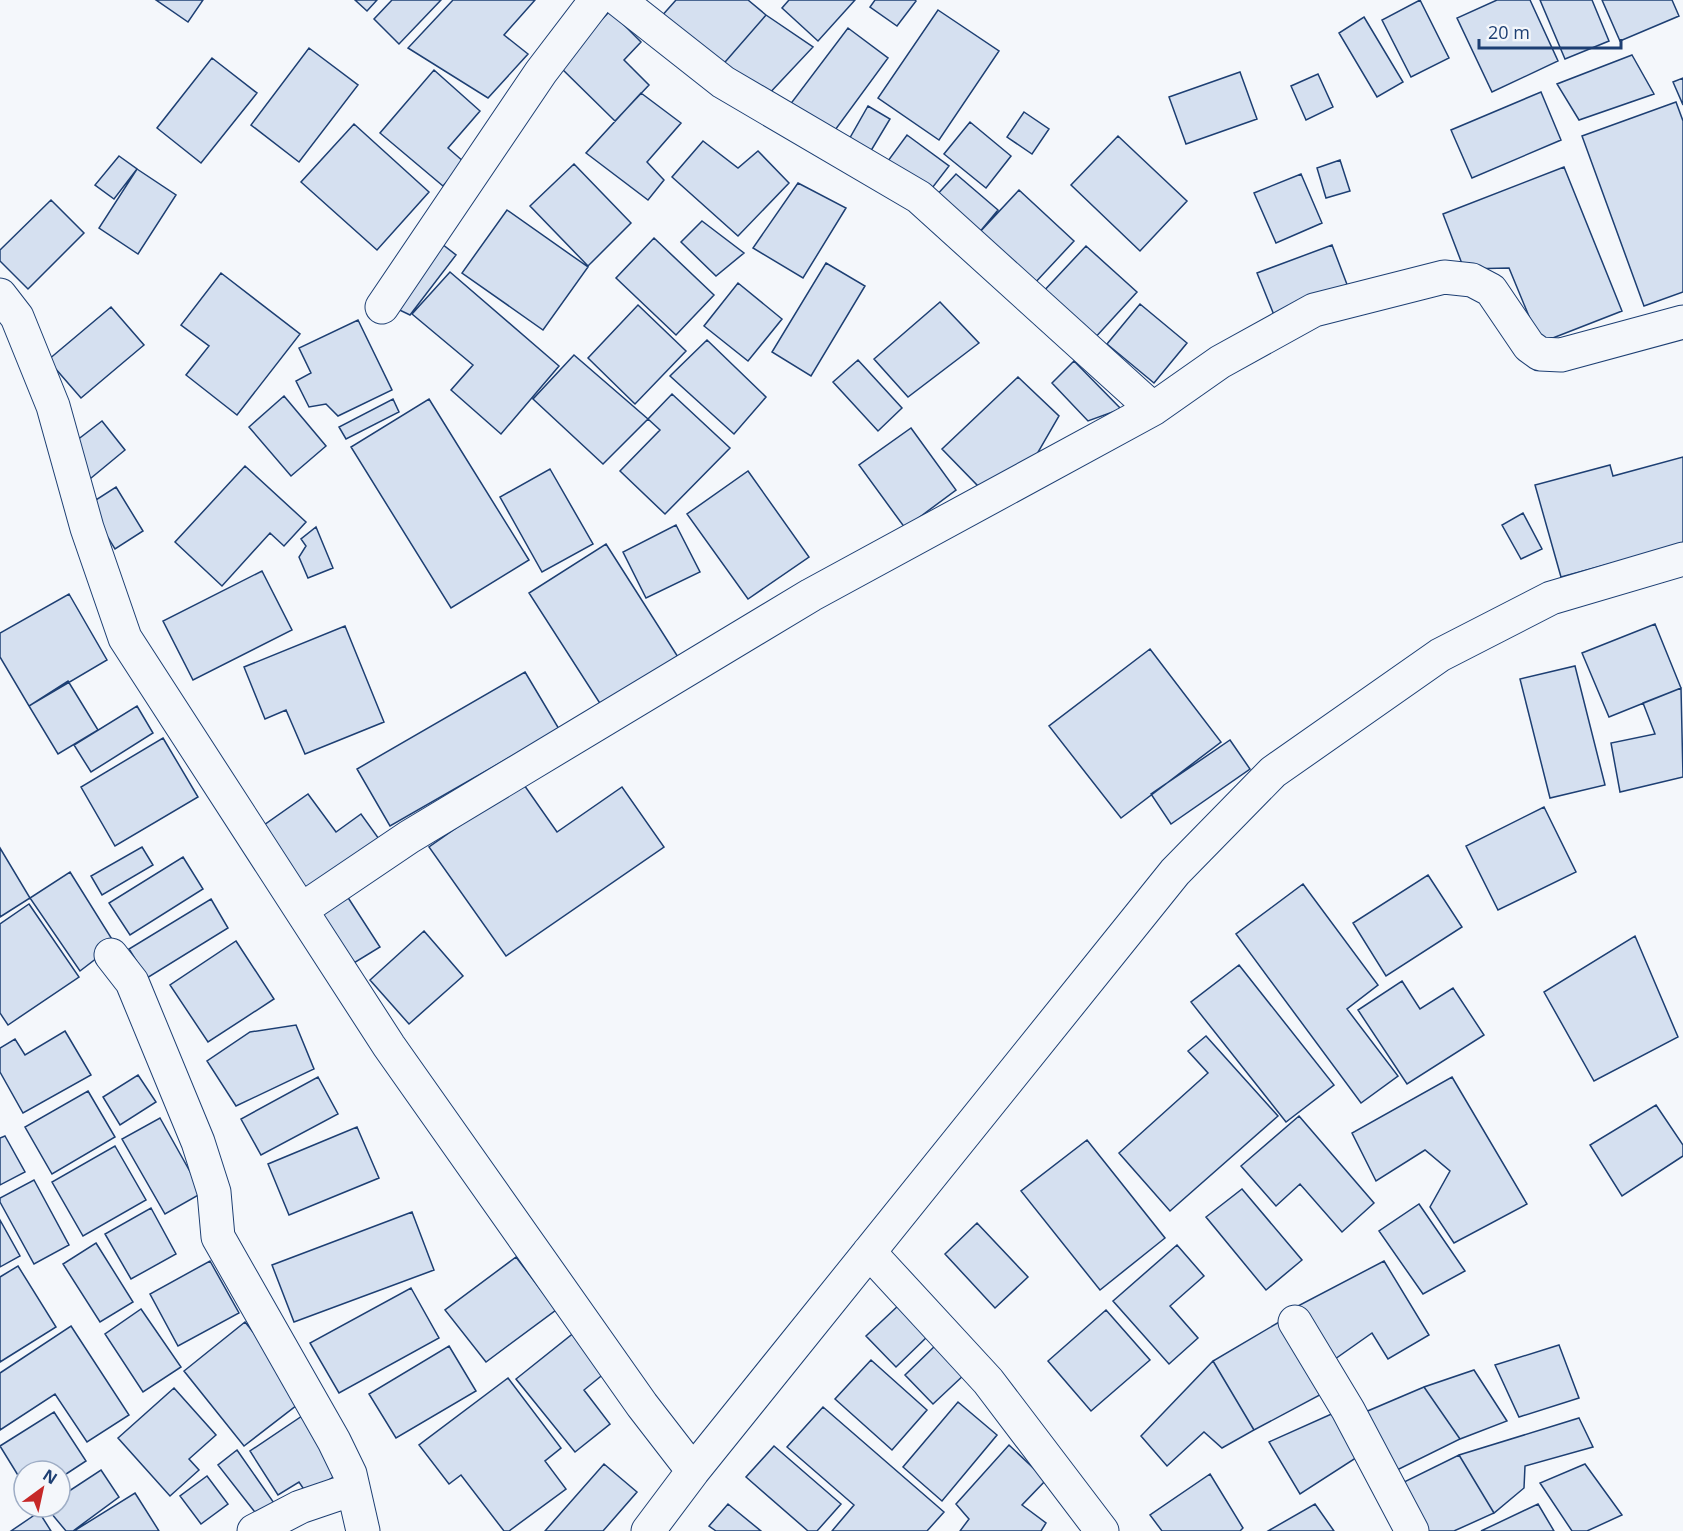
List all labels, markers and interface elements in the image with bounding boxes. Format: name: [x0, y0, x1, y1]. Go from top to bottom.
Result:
scale bar: [1479, 12, 1622, 50]
text: 20 m: [1488, 20, 1530, 44]
north arrow: [12, 1459, 72, 1519]
text: N: [39, 1464, 62, 1489]

